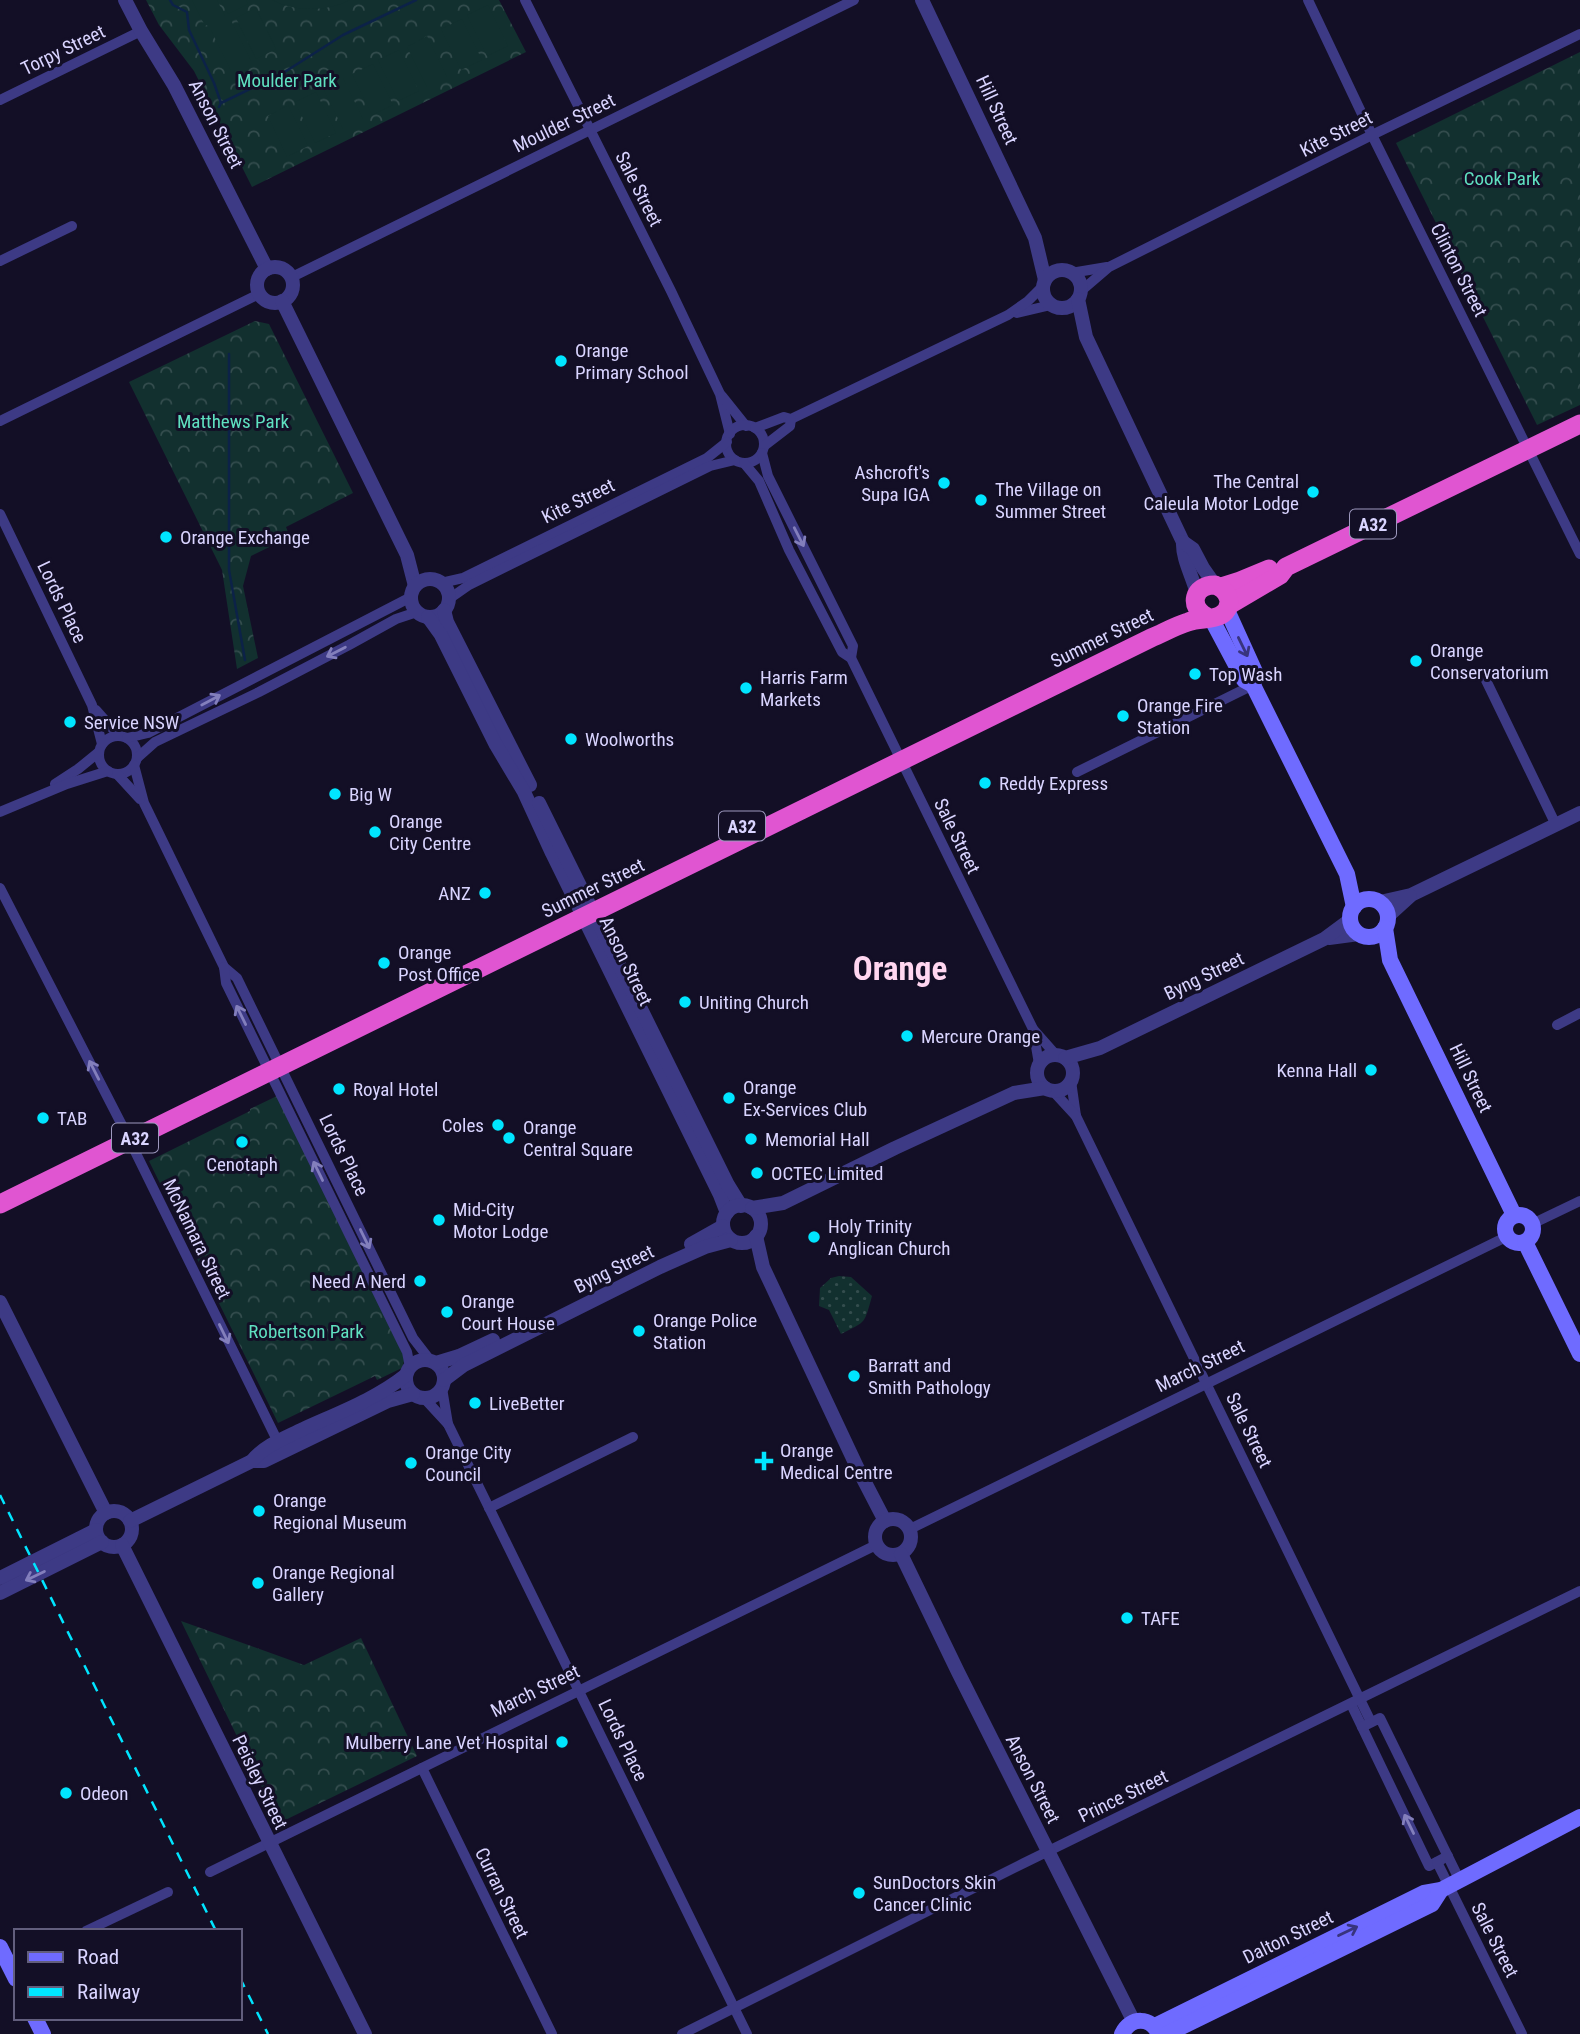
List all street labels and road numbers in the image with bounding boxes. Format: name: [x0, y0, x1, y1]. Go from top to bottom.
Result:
street label: Torpy Street: [17, 20, 109, 80]
street label: Hill Street: [971, 72, 1023, 148]
street label: Anson Street: [184, 76, 248, 172]
street label: Moulder Street: [509, 88, 619, 158]
street label: Kite Street: [1296, 106, 1376, 162]
street label: Sale Street: [610, 148, 668, 230]
street label: Clinton Street: [1426, 219, 1492, 321]
street label: Kite Street: [538, 474, 618, 528]
road number: A32: [1350, 510, 1396, 538]
street label: Lords Place: [32, 557, 92, 647]
street label: Summer Street: [1047, 603, 1157, 673]
street label: Sale Street: [929, 795, 985, 877]
road number: A32: [719, 812, 765, 840]
street label: Summer Street: [538, 853, 648, 923]
street label: Anson Street: [595, 913, 657, 1009]
street label: Byng Street: [1160, 947, 1248, 1005]
street label: Hill Street: [1444, 1040, 1498, 1116]
street label: Lords Place: [314, 1110, 374, 1200]
road number: A32: [112, 1124, 158, 1153]
street label: McNamara Street: [158, 1175, 236, 1303]
street label: Byng Street: [570, 1240, 658, 1298]
street label: March Street: [1152, 1335, 1248, 1397]
street label: Sale Street: [1221, 1389, 1277, 1471]
street label: March Street: [487, 1660, 583, 1722]
street label: Lords Place: [593, 1695, 653, 1785]
street label: Peisley Street: [227, 1731, 293, 1833]
street label: Anson Street: [1001, 1731, 1065, 1827]
street label: Prince Street: [1075, 1765, 1171, 1827]
street label: Curran Street: [470, 1844, 534, 1942]
street label: Sale Street: [1466, 1899, 1524, 1981]
street label: Dalton Street: [1239, 1905, 1337, 1969]

